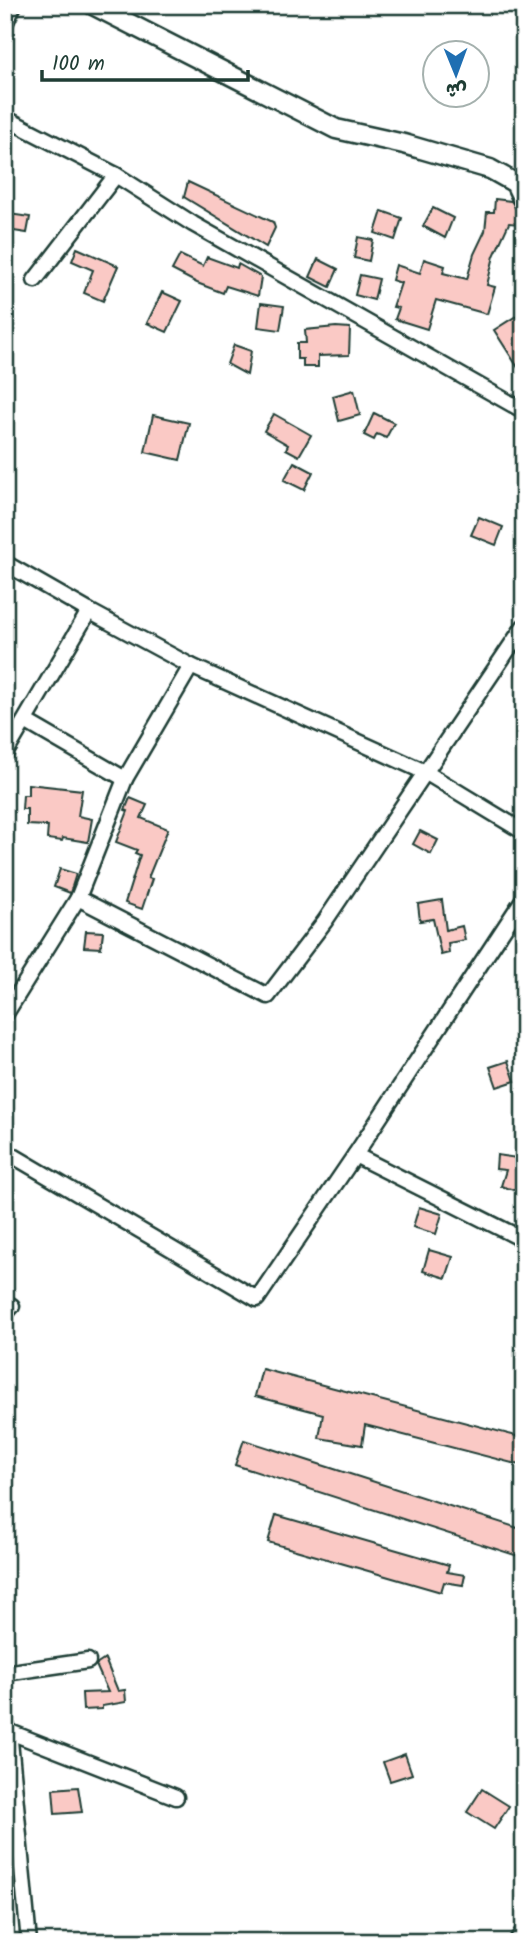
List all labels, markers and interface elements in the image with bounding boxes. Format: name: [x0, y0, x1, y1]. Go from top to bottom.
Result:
scale bar: [42, 38, 248, 82]
north arrow: [420, 38, 490, 108]
text: 100 m: [52, 48, 105, 81]
text: ش: [445, 74, 467, 104]

